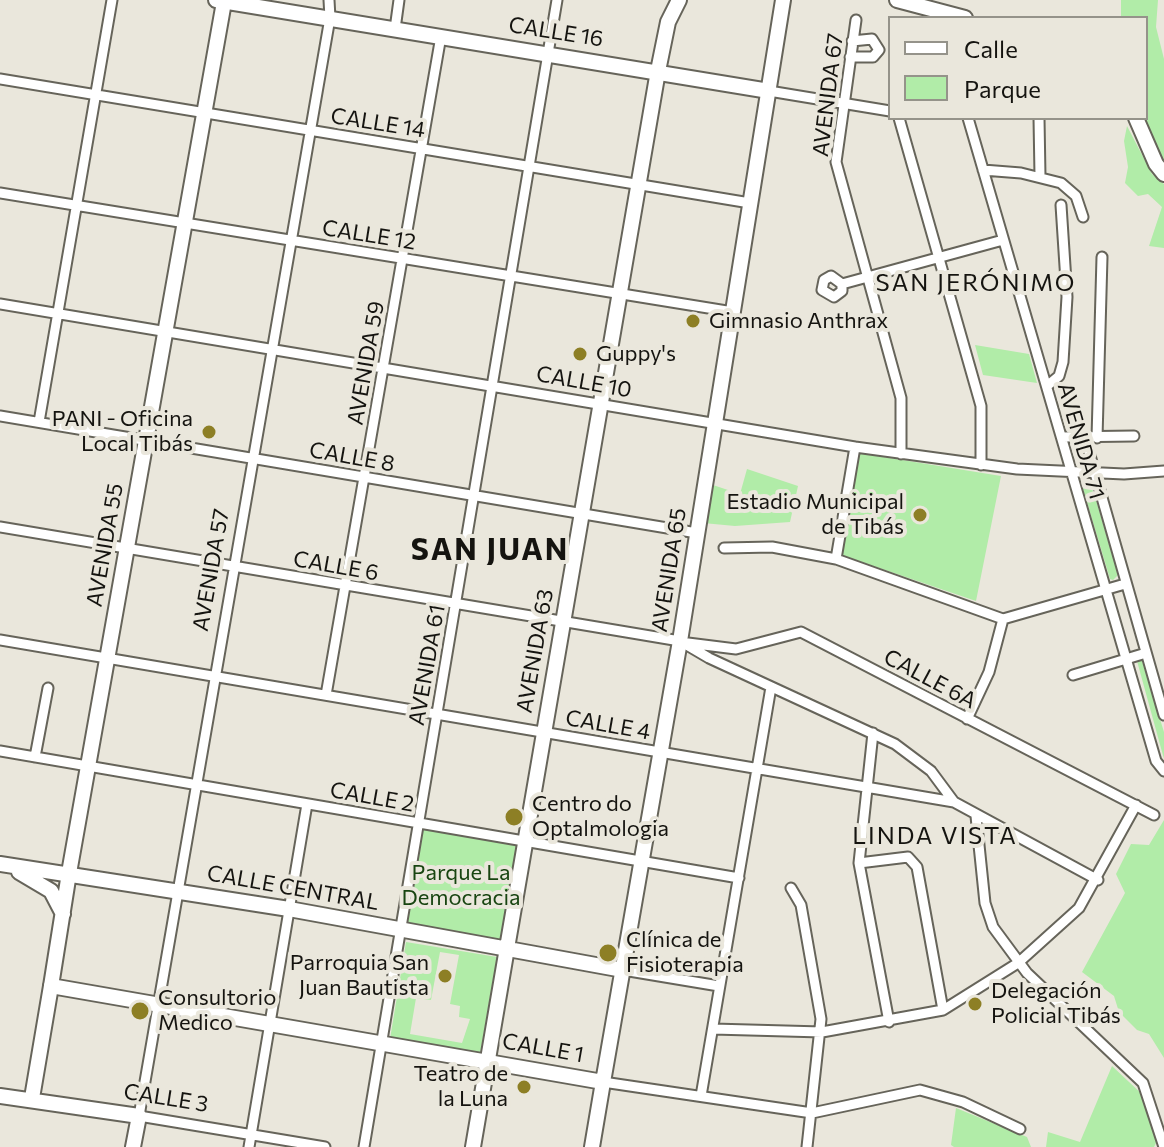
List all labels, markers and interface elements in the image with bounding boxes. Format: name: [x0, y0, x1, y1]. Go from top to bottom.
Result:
street label: CALLE 16: [507, 11, 605, 53]
legend: [888, 16, 1148, 120]
street label: AVENIDA 67: [807, 32, 849, 158]
text: Calle: [964, 34, 1018, 63]
text: Parque: [964, 74, 1041, 103]
street label: CALLE 14: [329, 103, 427, 143]
street label: CALLE 12: [320, 215, 418, 255]
district label: SAN JERÓNIMO: [876, 269, 1076, 297]
street label: AVENIDA 59: [342, 299, 390, 427]
place label: Gimnasio Anthrax: [709, 308, 888, 334]
marker: Gimnasio Anthrax: [684, 312, 702, 330]
place label: Guppy's: [596, 341, 676, 367]
marker: Guppy's: [571, 345, 589, 363]
street label: CALLE 10: [534, 361, 634, 403]
street label: AVENIDA 71: [1052, 379, 1110, 503]
place label: PANI - Oficina Local Tibás: [52, 406, 193, 458]
marker: PANI - Oficina Local Tibás: [200, 423, 218, 441]
street label: CALLE 8: [307, 437, 397, 477]
street label: AVENIDA 55: [81, 481, 129, 609]
place label: Estadio Municipal de Tibás: [727, 489, 904, 540]
street label: AVENIDA 65: [646, 506, 692, 634]
marker: Estadio Municipal de Tibás: [911, 506, 929, 524]
street label: AVENIDA 57: [187, 507, 235, 633]
district label: SAN JUAN: [411, 532, 569, 568]
street label: CALLE 6: [291, 546, 381, 586]
street label: AVENIDA 63: [511, 587, 559, 715]
street label: AVENIDA 61: [403, 603, 451, 727]
street label: CALLE 6A: [879, 644, 981, 714]
street label: CALLE 4: [563, 705, 653, 745]
street label: CALLE 2: [328, 777, 416, 817]
place label: Centro do Optalmologia: [532, 791, 669, 842]
marker: Centro do Optalmologia: [503, 806, 525, 828]
district label: LINDA VISTA: [852, 822, 1018, 850]
street label: CALLE CENTRAL: [205, 860, 381, 916]
park label: Parque La Democracia: [401, 860, 521, 912]
place label: Clínica de Fisioterapia: [626, 927, 744, 978]
marker: Clínica de Fisioterapia: [597, 942, 619, 964]
place label: Parroquia San Juan Bautista: [290, 950, 429, 1002]
marker: Parroquia San Juan Bautista: [436, 967, 454, 985]
place label: Delegación Policial Tibás: [991, 978, 1121, 1030]
place label: Consultorio Medico: [158, 985, 276, 1036]
marker: Delegación Policial Tibás: [966, 995, 984, 1013]
marker: Consultorio Medico: [129, 1000, 151, 1022]
street label: CALLE 1: [500, 1028, 586, 1068]
place label: Teatro de la Luna: [413, 1061, 508, 1112]
street label: CALLE 3: [122, 1078, 210, 1118]
marker: Teatro de la Luna: [515, 1078, 533, 1096]

